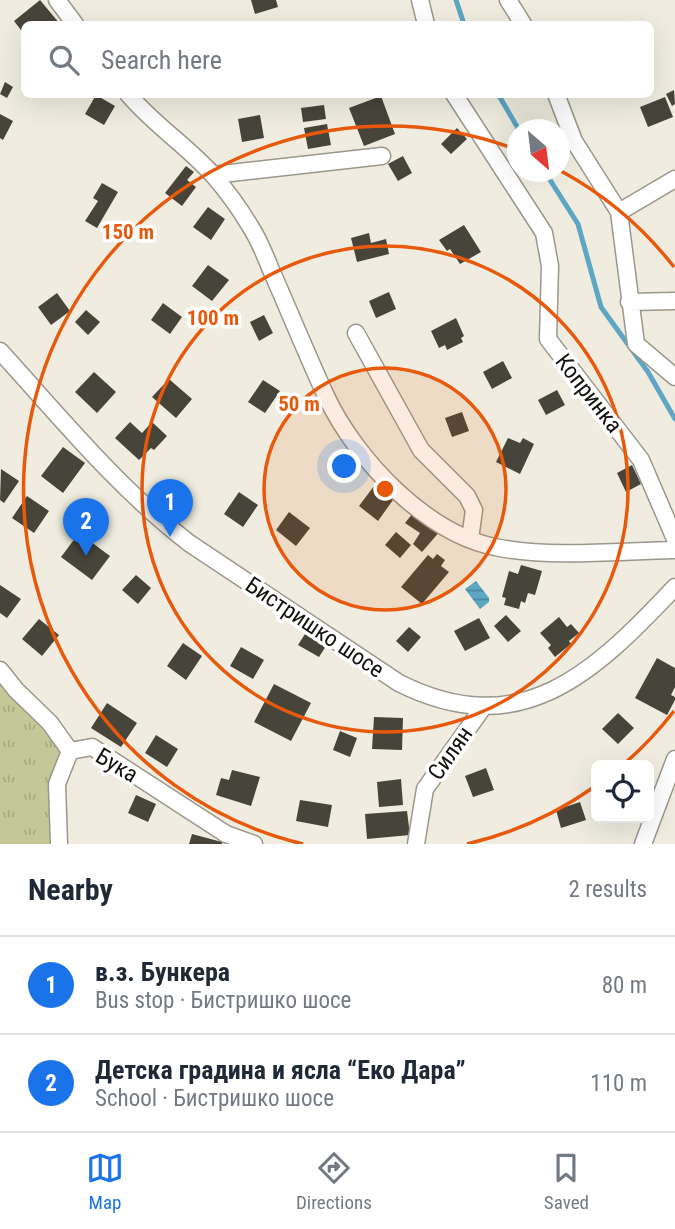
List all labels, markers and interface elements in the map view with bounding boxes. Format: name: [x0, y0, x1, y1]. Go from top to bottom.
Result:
search box: [21, 21, 654, 98]
icon: search: [45, 41, 83, 79]
text: Search here: [101, 45, 222, 75]
north arrow: [507, 119, 570, 182]
text: 150 m: [102, 220, 154, 244]
text: 100 m: [187, 306, 239, 330]
street label: Копринка: [549, 348, 628, 438]
text: 50 m: [278, 392, 320, 416]
your location: [327, 449, 361, 483]
centre of rings: [373, 477, 397, 501]
pin: 1: [147, 479, 193, 537]
pin: 2: [63, 498, 109, 556]
street label: Бистришко шосе: [241, 571, 389, 684]
street label: Силян: [422, 721, 478, 785]
street label: Бука: [91, 742, 143, 788]
map controls: [591, 760, 654, 823]
button: locate: [591, 760, 654, 823]
text: Nearby: [28, 872, 113, 907]
text: 2 results: [569, 876, 647, 903]
text: в.з. Бункера: [95, 957, 230, 987]
text: 1: [45, 972, 57, 999]
text: 80 m: [602, 972, 647, 999]
text: Bus stop · Бистришко шосе: [95, 987, 351, 1014]
text: Детска градина и ясла “Еко Дара”: [95, 1055, 466, 1085]
text: 2: [45, 1070, 57, 1097]
text: 110 m: [590, 1070, 647, 1097]
text: School · Бистришко шосе: [95, 1085, 334, 1112]
tab: Map: [86, 1149, 124, 1214]
tab: Directions: [296, 1149, 372, 1214]
tab: Saved: [544, 1149, 589, 1214]

